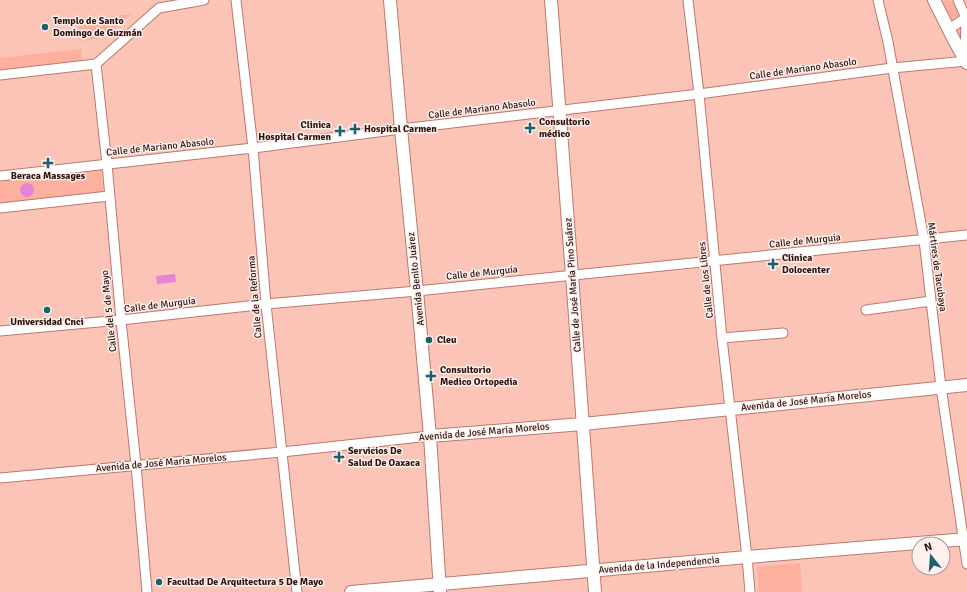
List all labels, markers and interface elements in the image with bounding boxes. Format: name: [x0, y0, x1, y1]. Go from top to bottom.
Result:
place label: Templo de Santo Domingo de Guzmán: [53, 15, 143, 39]
marker: Templo de Santo Domingo de Guzmán: [40, 22, 50, 32]
street label: Calle de Mariano Abasolo: [749, 56, 857, 82]
street label: Calle de Mariano Abasolo: [428, 96, 536, 122]
place label: Consultorio médico: [539, 116, 590, 140]
place label: Clinica Hospital Carmen: [258, 119, 332, 143]
marker: Consultorio médico: [524, 122, 536, 134]
marker: Hospital Carmen: [349, 123, 361, 135]
place label: Hospital Carmen: [364, 123, 437, 135]
marker: Clinica Hospital Carmen: [334, 125, 346, 137]
street label: Calle de Mariano Abasolo: [106, 135, 214, 159]
marker: Beraca Massages: [42, 157, 54, 169]
place label: Beraca Massages: [11, 170, 86, 182]
street label: Calle de José María Pino Suárez: [562, 217, 584, 353]
street label: Mártires de Tacubaya: [925, 222, 949, 312]
street label: Avenida Benito Juárez: [405, 231, 427, 326]
street label: Calle de Murguía: [769, 231, 841, 251]
street label: Calle de los Libres: [696, 241, 716, 319]
place label: Clinica Dolocenter: [782, 252, 830, 276]
street label: Calle de la Reforma: [245, 255, 265, 339]
marker: Clinica Dolocenter: [767, 258, 779, 270]
street label: Calle de Murguía: [446, 263, 518, 283]
street label: Calle del 5 de Mayo: [99, 269, 119, 353]
street label: Calle de Murguía: [124, 295, 196, 315]
marker: Universidad Cnci: [42, 305, 52, 315]
place label: Universidad Cnci: [10, 316, 84, 328]
place label: Cleu: [437, 334, 457, 346]
marker: Cleu: [424, 335, 434, 345]
place label: Consultorio Medico Ortopedia: [440, 364, 518, 388]
marker: Consultorio Medico Ortopedia: [425, 370, 437, 382]
street label: Avenida de José María Morelos: [740, 388, 872, 414]
street label: Avenida de José María Morelos: [418, 420, 550, 444]
place label: Servicios De Salud De Oaxaca: [348, 445, 420, 469]
street label: Avenida de José María Morelos: [95, 451, 227, 475]
marker: Servicios De Salud De Oaxaca: [333, 451, 345, 463]
north arrow: [911, 536, 951, 576]
text: N: [923, 540, 934, 554]
street label: Avenida de la Independencia: [598, 554, 720, 576]
place label: Facultad De Arquitectura 5 De Mayo: [167, 576, 323, 588]
marker: Facultad De Arquitectura 5 De Mayo: [154, 577, 164, 587]

